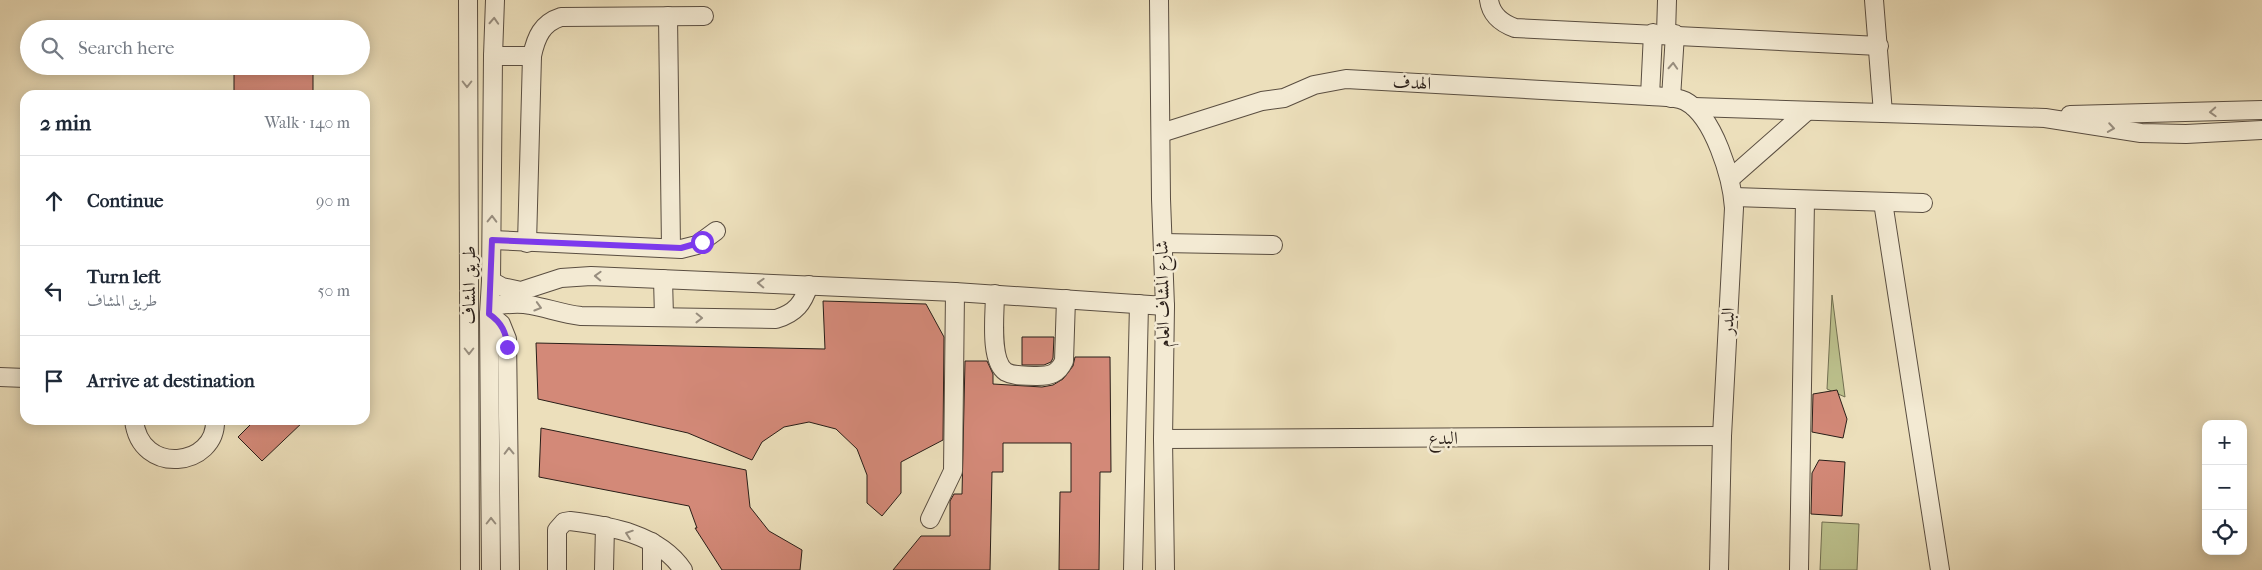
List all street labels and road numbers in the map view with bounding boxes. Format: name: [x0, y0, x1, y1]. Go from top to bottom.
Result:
street label: الهدف: [1392, 72, 1432, 94]
street label: شارع المشاف العام: [1152, 240, 1179, 348]
street label: طريق المشاف: [459, 245, 481, 325]
street label: البدر: [1717, 307, 1739, 337]
street label: البدع: [1428, 428, 1458, 453]

